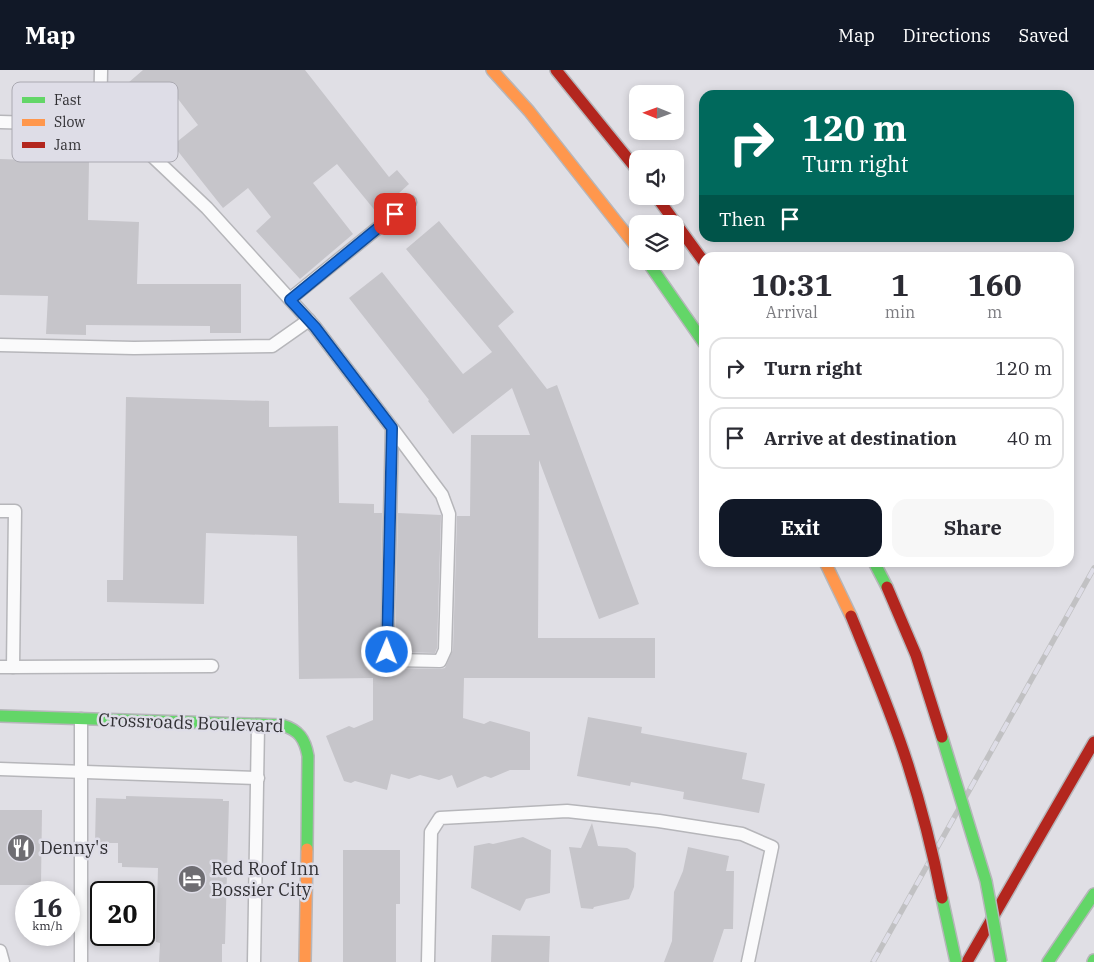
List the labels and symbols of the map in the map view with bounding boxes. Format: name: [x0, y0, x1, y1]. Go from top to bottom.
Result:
legend: [12, 82, 178, 162]
north arrow: [629, 85, 684, 140]
text: Fast: [54, 91, 82, 109]
text: Slow: [54, 113, 85, 131]
text: Jam: [54, 136, 81, 154]
pin: [374, 193, 416, 235]
position arrow: [360, 625, 412, 677]
street label: Crossroads Boulevard: [98, 708, 284, 737]
restaurant icon: Denny's: [6, 833, 36, 863]
place label: Denny's: [40, 836, 108, 859]
place label: Red Roof Inn Bossier City: [211, 857, 320, 901]
hotel icon: Red Roof Inn Bossier City: [177, 864, 207, 894]
speed limit sign: 20: [90, 881, 155, 946]

